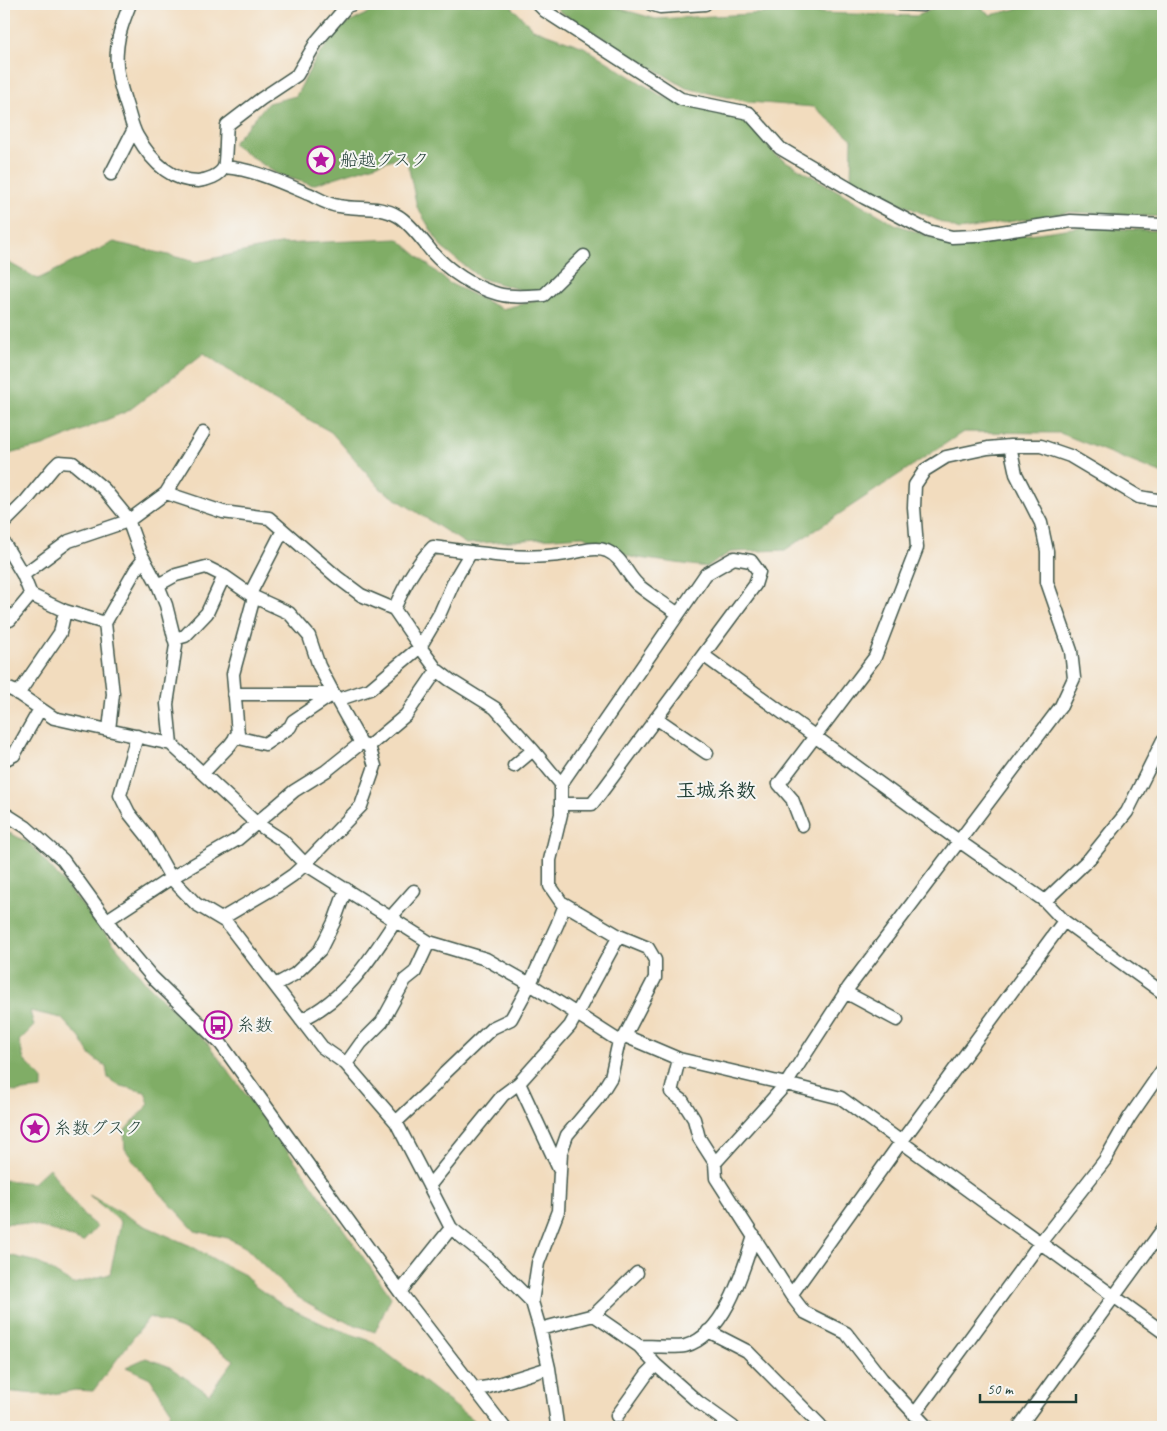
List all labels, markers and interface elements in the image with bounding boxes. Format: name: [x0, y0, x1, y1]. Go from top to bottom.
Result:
place icon: 船越グスク: [306, 145, 336, 175]
place label: 船越グスク: [340, 149, 429, 171]
district label: 玉城糸数: [676, 778, 756, 803]
bus stop icon: 糸数: [203, 1010, 233, 1040]
place label: 糸数: [237, 1014, 273, 1036]
place icon: 糸数グスク: [20, 1113, 50, 1143]
place label: 糸数グスク: [54, 1117, 143, 1139]
scale bar: [980, 1371, 1076, 1403]
text: 50 m: [987, 1380, 1014, 1399]

